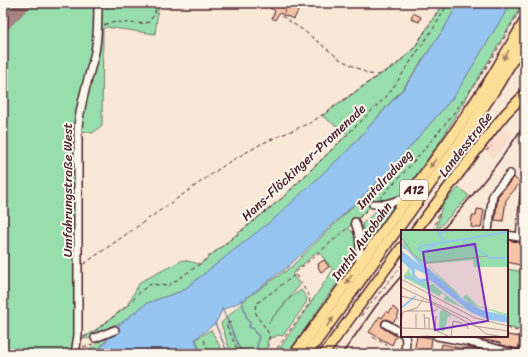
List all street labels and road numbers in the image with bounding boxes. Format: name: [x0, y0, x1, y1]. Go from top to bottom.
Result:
street label: Hans-Flöckinger-Promenade: [236, 98, 371, 227]
street label: Landesstraße: [432, 106, 499, 182]
street label: Umfahrungstraße West: [56, 123, 79, 257]
street label: Inntalradweg: [350, 144, 419, 215]
road number: A12: [400, 180, 428, 200]
street label: Inntal Autobahn: [324, 197, 398, 286]

